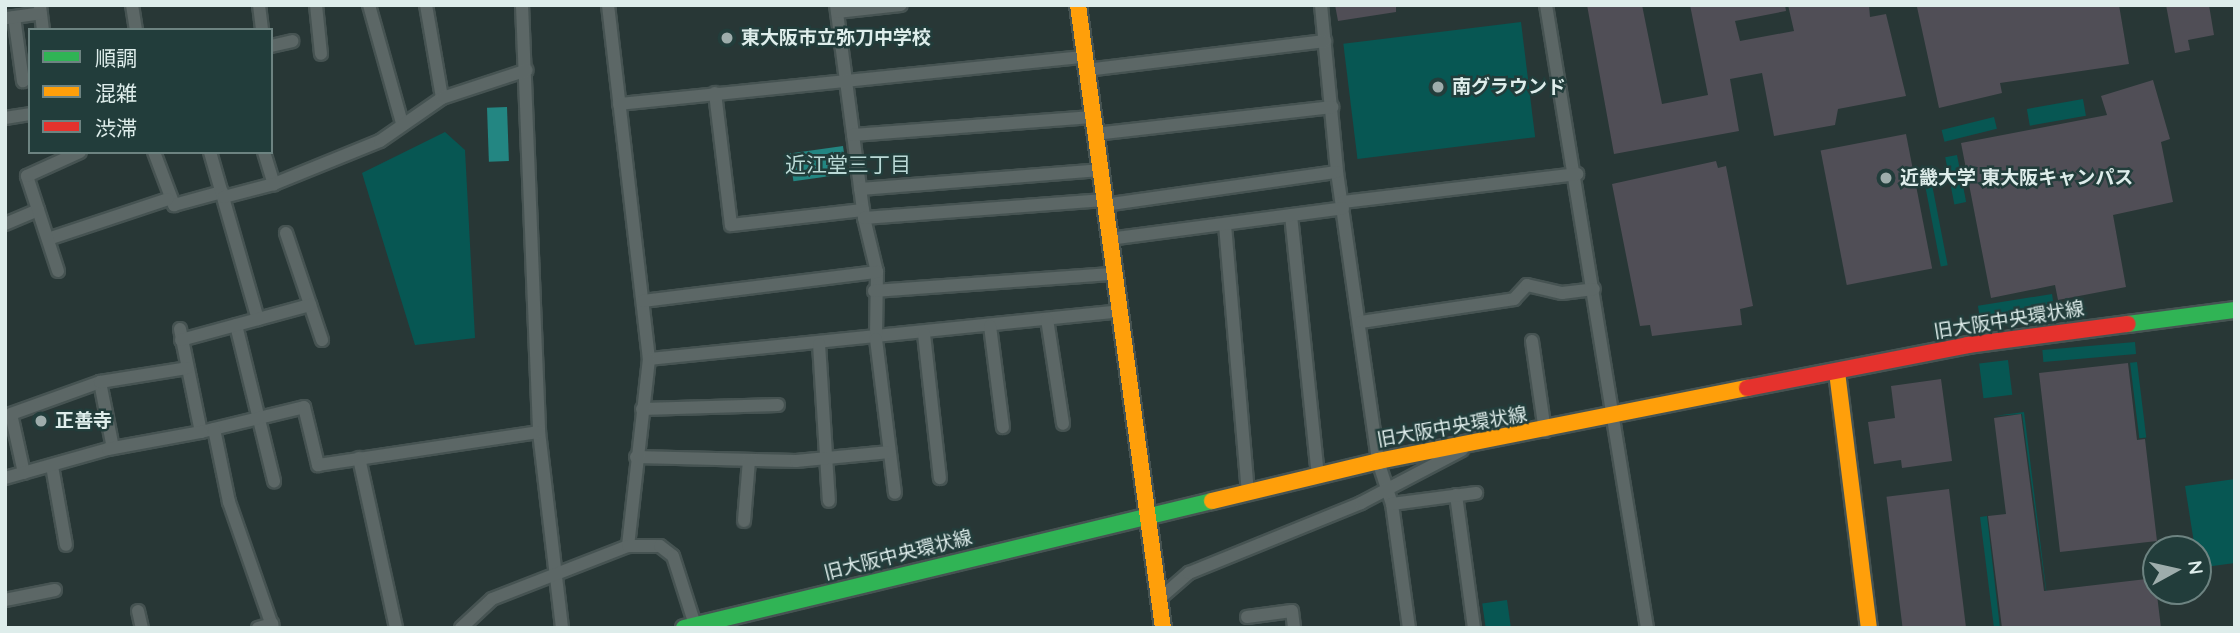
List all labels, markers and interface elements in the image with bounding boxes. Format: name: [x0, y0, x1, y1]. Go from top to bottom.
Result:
place label: 東大阪市立弥刀中学校: [741, 27, 931, 49]
legend: [28, 28, 273, 154]
marker: 東大阪市立弥刀中学校: [719, 30, 735, 46]
text: 順調: [95, 45, 137, 71]
place label: 南グラウンド: [1452, 76, 1566, 98]
marker: 南グラウンド: [1430, 79, 1446, 95]
text: 混雑: [95, 80, 137, 106]
text: 渋滞: [95, 115, 137, 141]
district label: 近江堂三丁目: [785, 151, 911, 177]
place label: 近畿大学 東大阪キャンパス: [1900, 167, 2133, 189]
marker: 近畿大学 東大阪キャンパス: [1878, 170, 1894, 186]
street label: 旧大阪中央環状線: [1932, 297, 2086, 343]
street label: 旧大阪中央環状線: [1375, 403, 1529, 451]
place label: 正善寺: [55, 410, 112, 432]
marker: 正善寺: [33, 413, 49, 429]
street label: 旧大阪中央環状線: [821, 526, 975, 584]
north arrow: [2142, 535, 2212, 605]
text: N: [2183, 559, 2209, 576]

